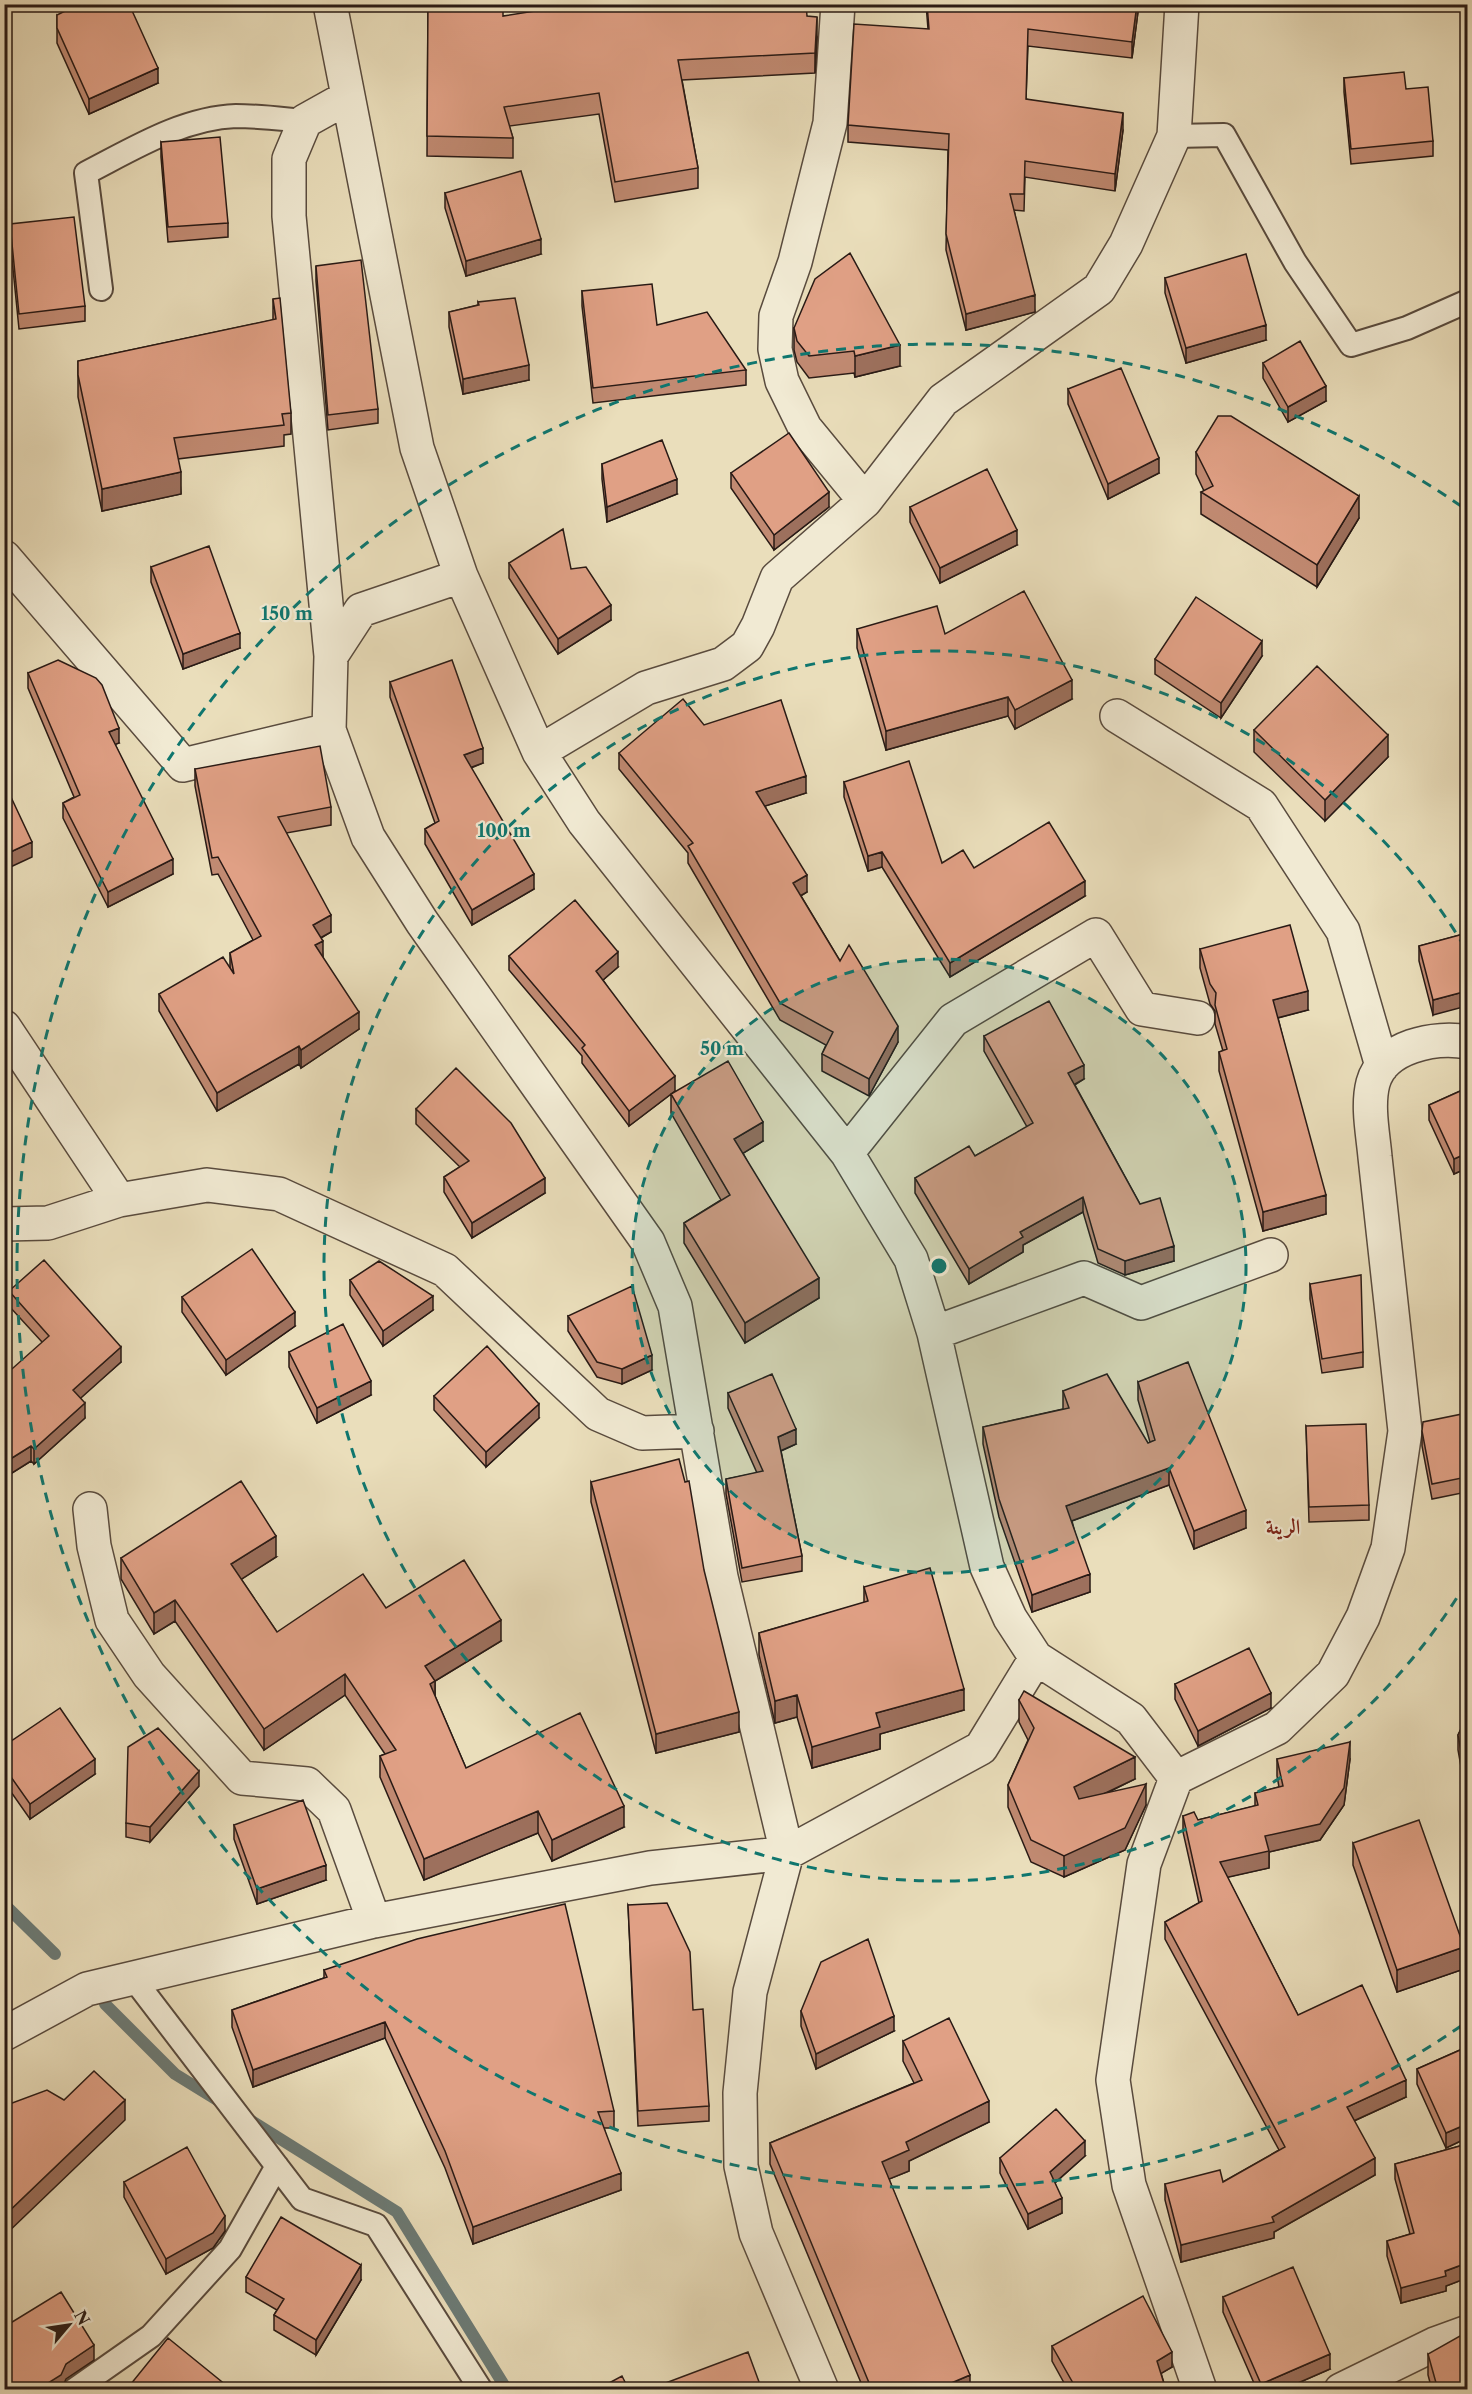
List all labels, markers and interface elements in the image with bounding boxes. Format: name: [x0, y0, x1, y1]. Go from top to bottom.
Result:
text: 150 m: [261, 603, 313, 625]
text: 100 m: [477, 820, 531, 842]
text: 50 m: [700, 1038, 744, 1060]
centre of rings: [929, 1256, 949, 1276]
district label: الرينة: [1266, 1514, 1300, 1540]
north arrow: [39, 2295, 99, 2355]
text: N: [70, 2307, 94, 2329]

